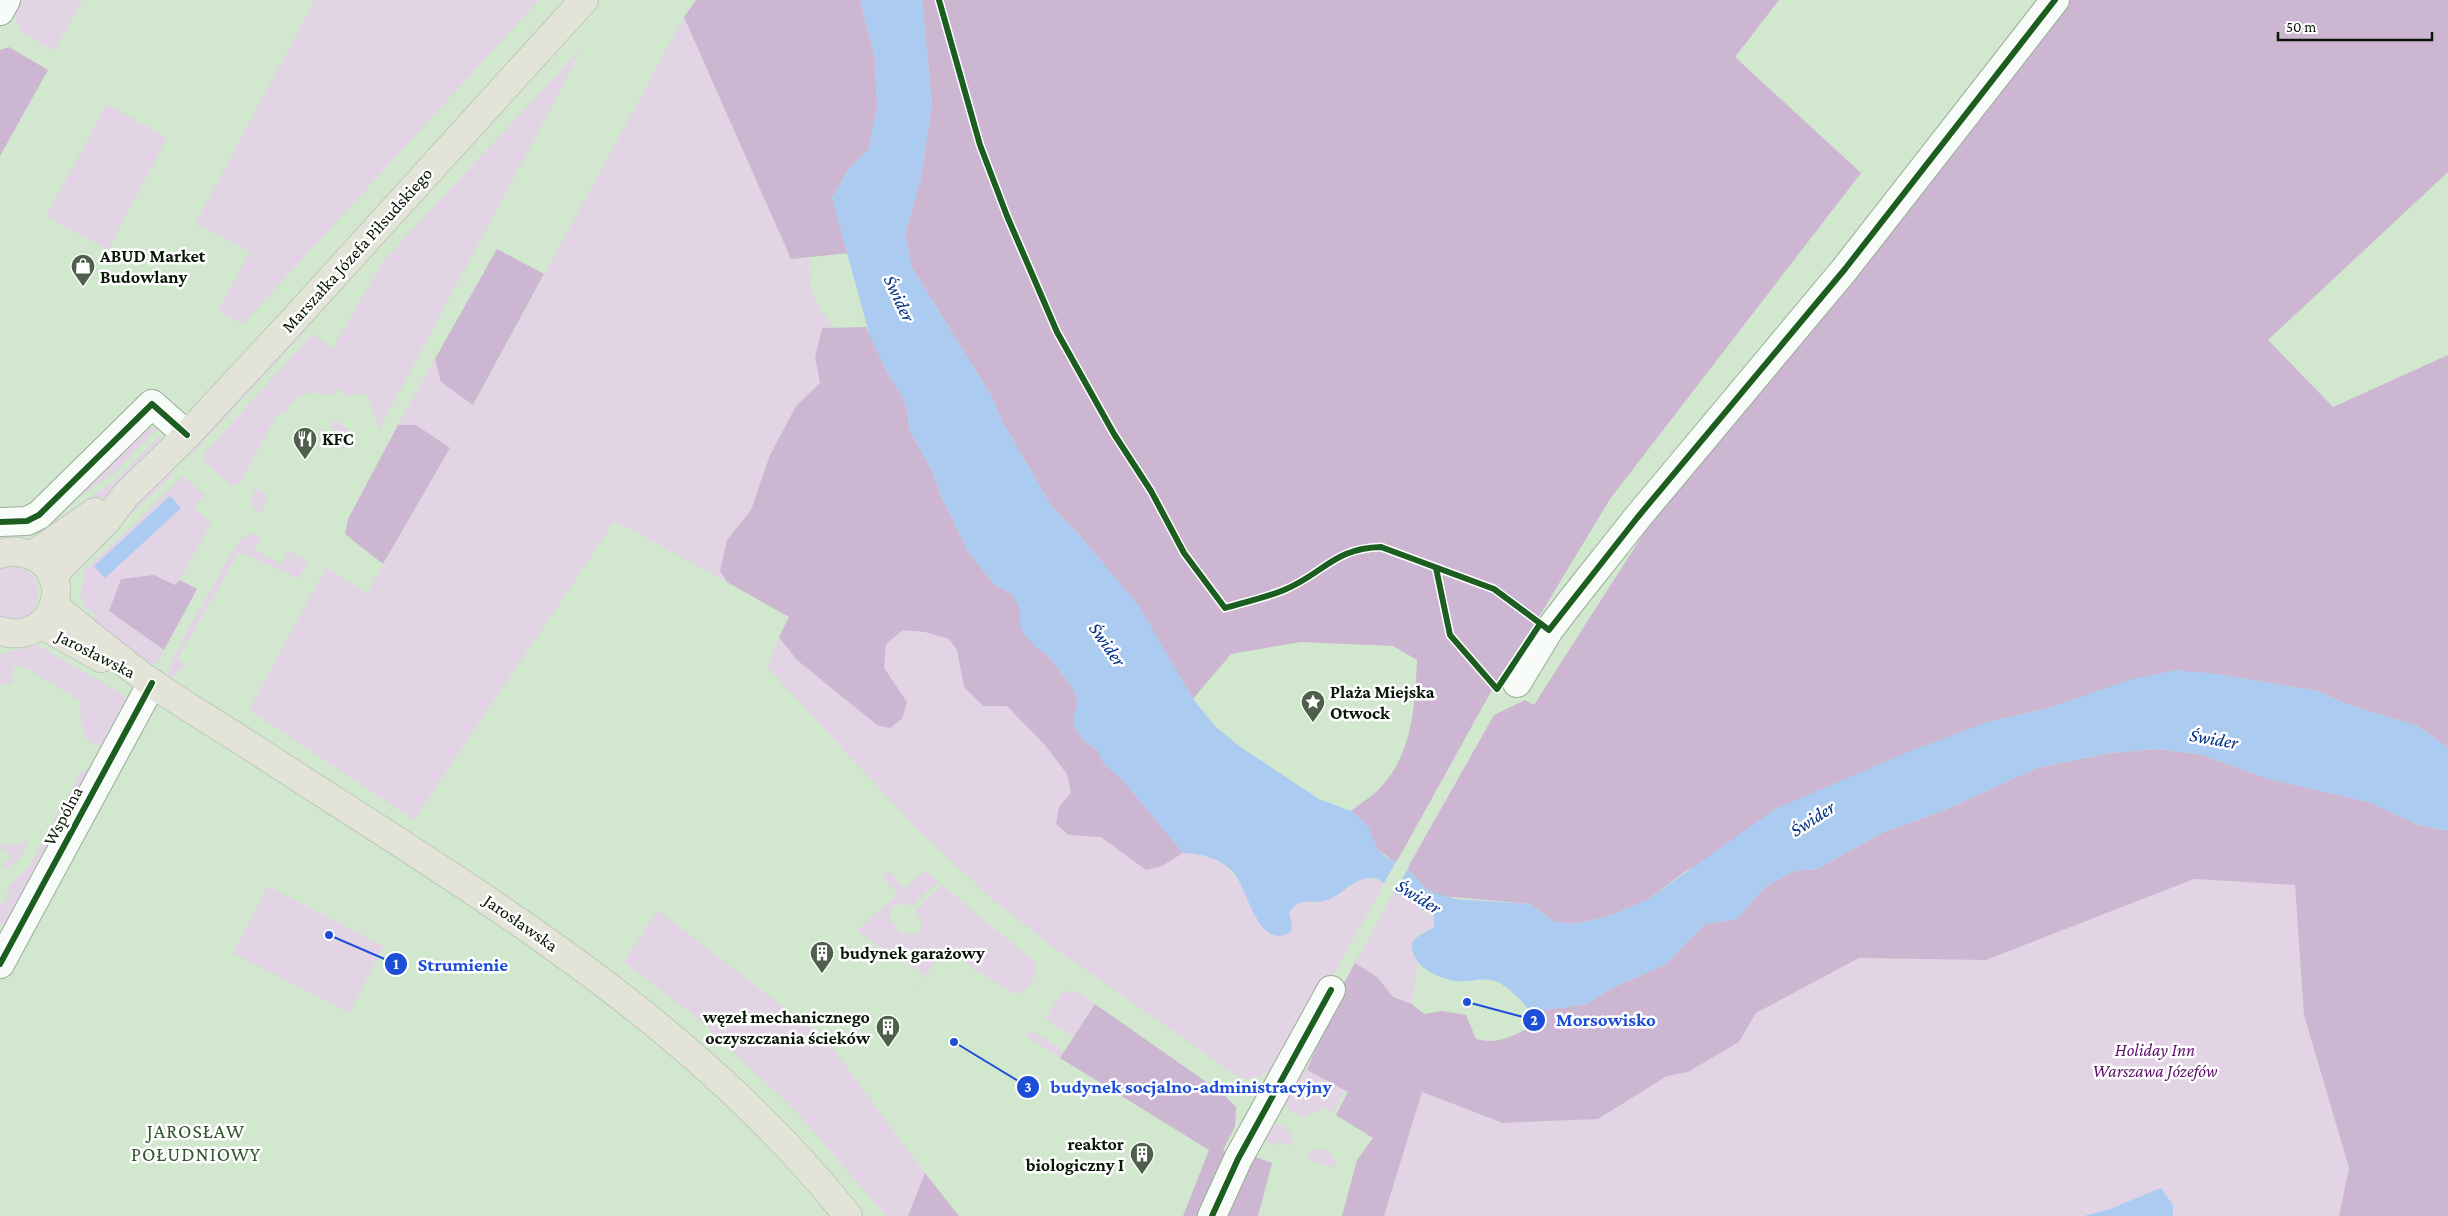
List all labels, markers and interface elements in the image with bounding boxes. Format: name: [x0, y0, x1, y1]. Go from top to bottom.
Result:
scale bar: [2278, 10, 2432, 42]
text: 50 m: [2286, 19, 2316, 35]
street label: Marszałka Józefa Piłsudskiego: [278, 163, 436, 336]
place label: ABUD Market Budowlany: [99, 246, 206, 287]
shop icon: ABUD Market Budowlany: [70, 253, 96, 287]
water label: Świder: [880, 272, 920, 326]
restaurant icon: KFC: [292, 426, 318, 460]
place label: KFC: [322, 429, 354, 449]
water label: Świder: [1085, 618, 1131, 671]
street label: Jarosławska: [52, 625, 139, 682]
place label: Plaża Miejska Otwock: [1330, 682, 1435, 723]
place icon: Plaża Miejska Otwock: [1300, 689, 1326, 723]
water label: Świder: [2188, 724, 2241, 753]
street label: Wspólna: [39, 783, 87, 849]
water label: Świder: [1786, 796, 1840, 841]
water label: Świder: [1392, 875, 1446, 919]
street label: Jarosławska: [479, 889, 562, 956]
building icon: budynek garażowy: [809, 940, 835, 974]
place label: budynek garażowy: [839, 943, 985, 963]
callout: Strumienie: [383, 947, 518, 981]
text: Strumienie: [418, 954, 508, 975]
text: 1: [393, 956, 399, 972]
callout: Morsowisko: [1521, 1003, 1666, 1037]
place label: węzeł mechanicznego oczyszczania ścieków: [702, 1007, 871, 1048]
text: Morsowisko: [1556, 1009, 1656, 1030]
text: 2: [1530, 1012, 1538, 1028]
building icon: węzeł mechanicznego oczyszczania ścieków: [875, 1014, 901, 1048]
park label: Holiday Inn Warszawa Józefów: [2093, 1040, 2218, 1081]
callout: budynek socjalno-administracyjny: [1016, 1070, 1342, 1104]
text: budynek socjalno-administracyjny: [1049, 1076, 1332, 1098]
text: 3: [1024, 1079, 1032, 1095]
district label: JAROSŁAW POŁUDNIOWY: [131, 1120, 261, 1165]
place label: reaktor biologiczny I: [1025, 1134, 1124, 1175]
building icon: reaktor biologiczny I: [1129, 1141, 1155, 1175]

